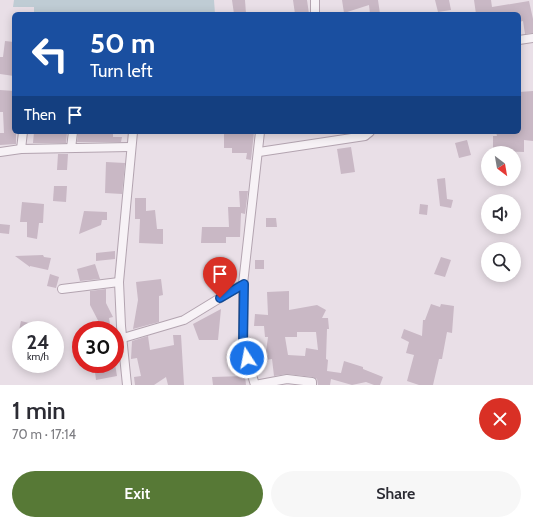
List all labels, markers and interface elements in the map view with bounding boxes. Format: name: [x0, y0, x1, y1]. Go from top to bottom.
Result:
text: 50 m: [90, 26, 155, 60]
icon: left: [24, 28, 76, 80]
text: Turn left: [90, 60, 153, 82]
icon: arrive: [64, 104, 86, 126]
text: Then: [24, 106, 56, 124]
north arrow: [481, 146, 521, 186]
map controls: [481, 146, 521, 282]
button: sound: [481, 194, 521, 234]
button: search: [481, 242, 521, 282]
pin: [203, 257, 237, 298]
icon: arrive: [209, 263, 231, 285]
speed limit sign: 30: [72, 321, 124, 373]
text: 24: [27, 330, 50, 354]
position arrow: [226, 337, 268, 379]
text: km/h: [27, 350, 49, 363]
text: 1 min: [12, 396, 66, 425]
button: close: [479, 398, 521, 440]
text: 70 m · 17:14: [12, 426, 76, 442]
button: Exit: [12, 471, 263, 517]
button: Share: [271, 471, 521, 517]

